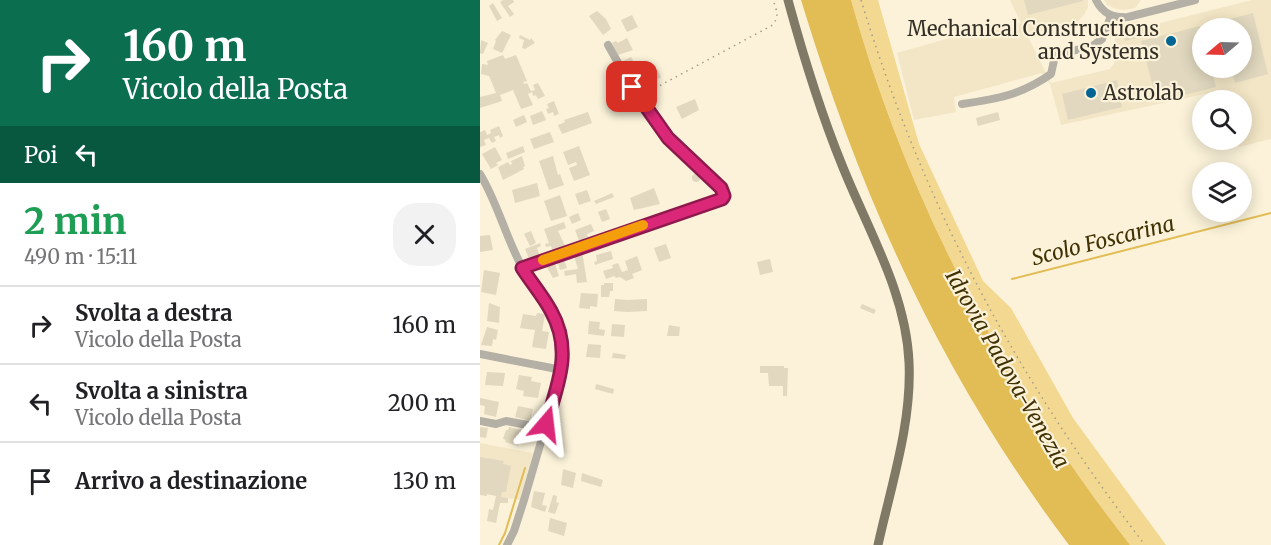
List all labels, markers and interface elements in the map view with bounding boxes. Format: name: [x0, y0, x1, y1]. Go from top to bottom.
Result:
place label: Mechanical Constructions and Systems: [907, 16, 1159, 64]
north arrow: [1192, 18, 1252, 78]
map controls: [1192, 18, 1252, 222]
text: 160 m: [123, 20, 247, 72]
icon: right: [24, 24, 102, 102]
marker: Mechanical Constructions and Systems: [1164, 34, 1178, 48]
pin: [606, 61, 657, 112]
icon: arrive: [615, 70, 648, 103]
text: Vicolo della Posta: [123, 72, 348, 106]
place label: Astrolab: [1102, 80, 1184, 105]
marker: Astrolab: [1084, 86, 1098, 100]
button: search: [1192, 90, 1252, 150]
icon: left: [70, 138, 103, 171]
text: Poi: [24, 141, 58, 169]
button: layers: [1192, 162, 1252, 222]
text: 2 min: [24, 199, 127, 244]
button: close: [393, 203, 456, 266]
water label: Scolo Foscarina: [1029, 210, 1177, 271]
text: 490 m · 15:11: [24, 244, 137, 269]
water label: Idrovia Padova-Venezia: [939, 265, 1075, 473]
text: Svolta a destra: [75, 299, 232, 327]
icon: right: [24, 309, 57, 342]
text: 160 m: [392, 311, 456, 339]
text: Vicolo della Posta: [75, 327, 242, 352]
text: Svolta a sinistra: [75, 377, 248, 405]
icon: left: [24, 387, 57, 420]
text: 200 m: [388, 389, 456, 417]
position arrow: [514, 392, 578, 456]
text: Vicolo della Posta: [75, 405, 242, 430]
icon: arrive: [24, 465, 57, 498]
text: Arrivo a destinazione: [75, 467, 307, 495]
text: 130 m: [393, 467, 456, 495]

